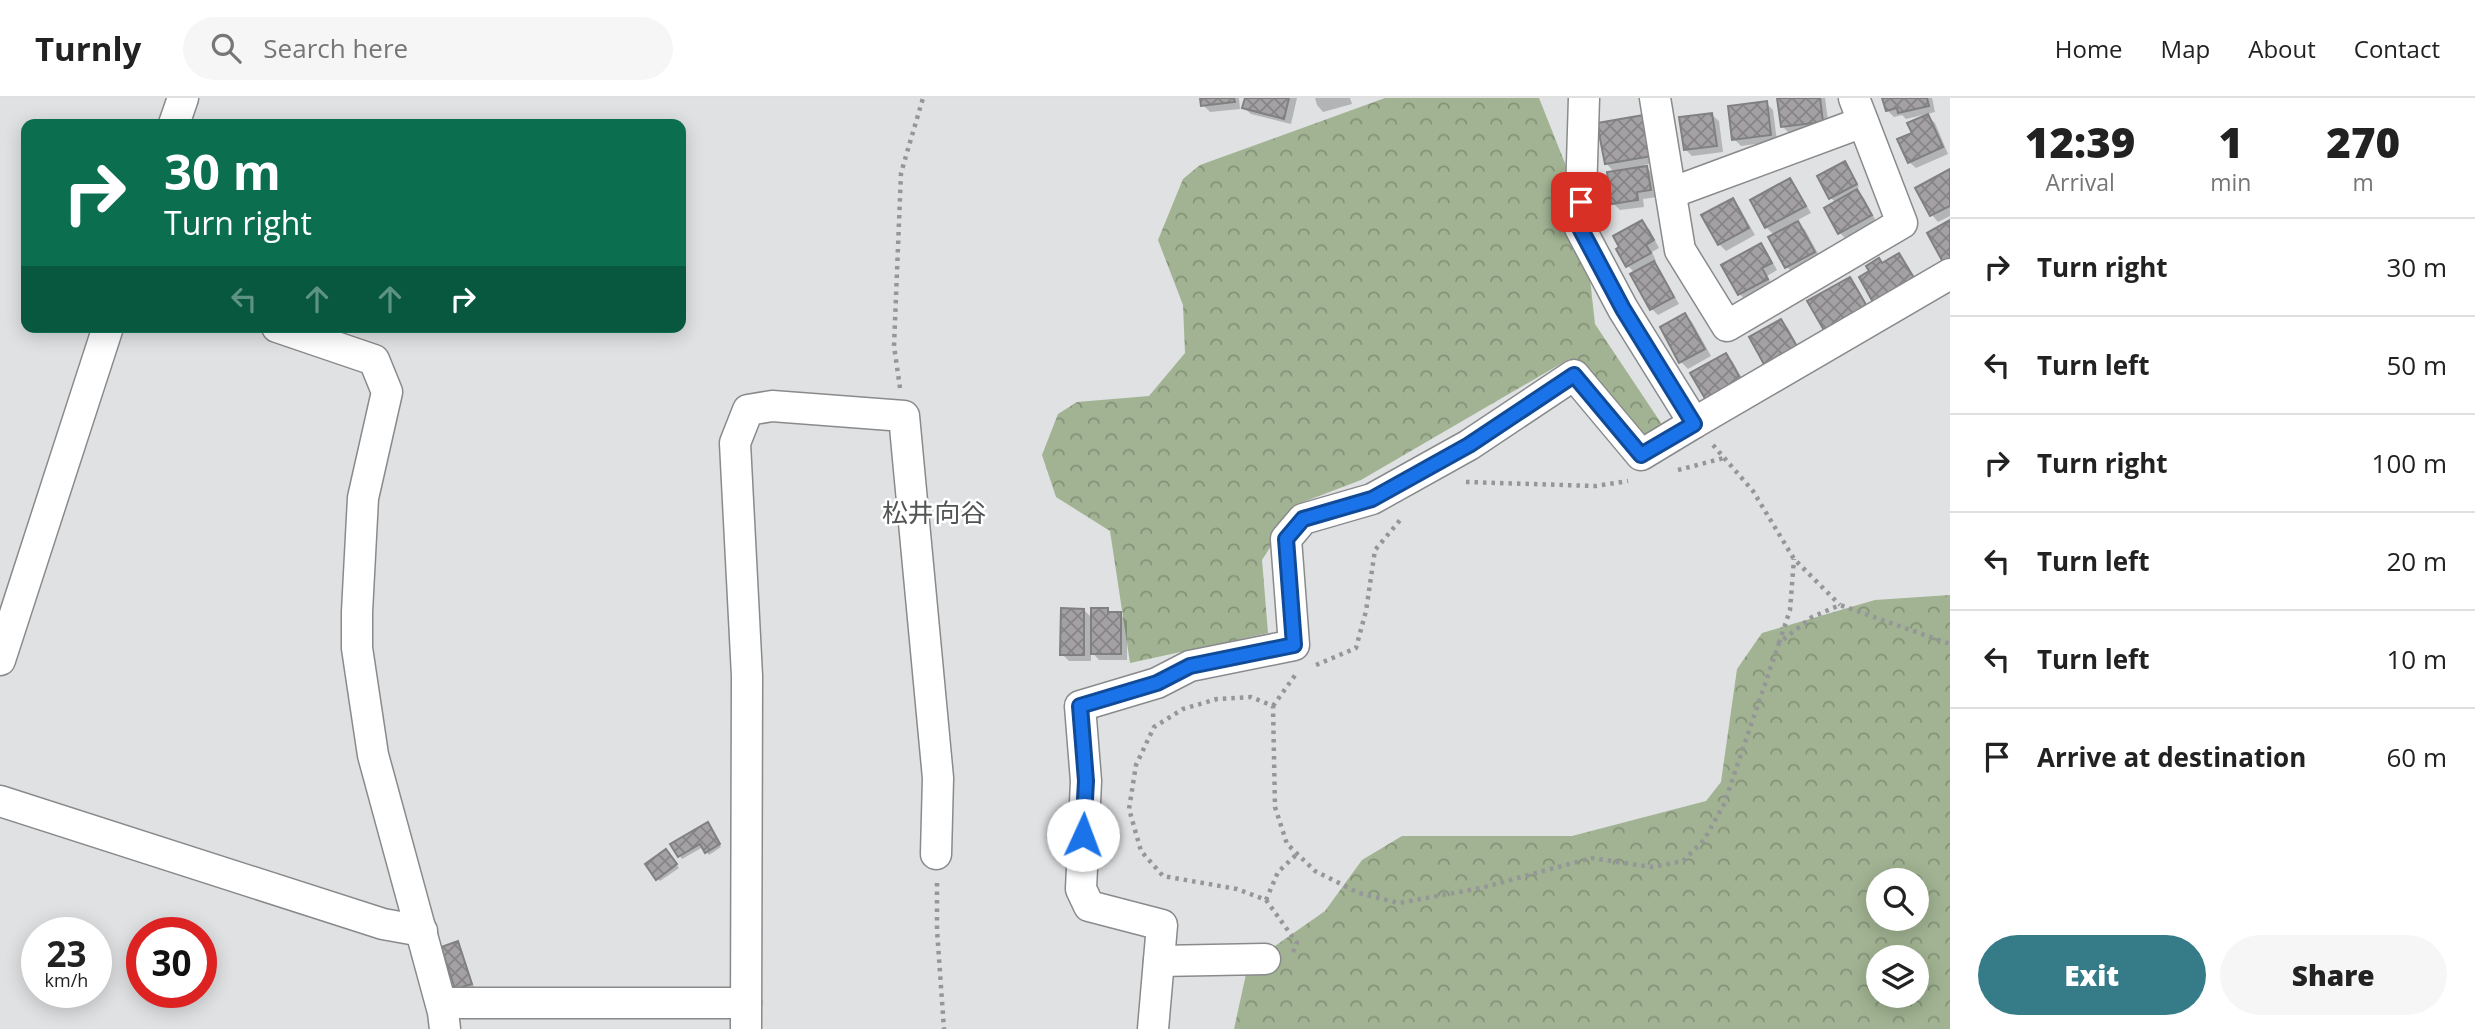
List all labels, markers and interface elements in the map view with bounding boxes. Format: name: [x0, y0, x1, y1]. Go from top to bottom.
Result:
search box: [183, 17, 673, 80]
text: Turnly: [35, 26, 141, 71]
icon: search: [207, 29, 245, 67]
text: Search here: [263, 30, 408, 66]
text: Home: [2055, 32, 2123, 65]
text: Map: [2161, 32, 2210, 65]
text: About: [2248, 32, 2316, 65]
text: Contact: [2354, 32, 2440, 65]
text: 12:39: [2025, 113, 2135, 170]
text: 1: [2219, 113, 2243, 170]
text: 270: [2326, 113, 2400, 170]
text: 30 m: [164, 138, 281, 204]
icon: right: [49, 147, 140, 238]
text: Arrival: [2046, 166, 2115, 198]
text: min: [2210, 166, 2251, 198]
text: m: [2353, 166, 2374, 198]
pin: [1551, 172, 1611, 232]
icon: arrive: [1562, 183, 1600, 221]
text: Turn right: [164, 201, 312, 244]
icon: right: [1978, 248, 2016, 286]
text: Turn right: [2037, 249, 2168, 285]
text: 30 m: [2386, 249, 2447, 285]
icon: left: [225, 280, 263, 318]
icon: ahead: [298, 280, 336, 318]
icon: ahead: [371, 280, 409, 318]
icon: right: [444, 280, 482, 318]
icon: left: [1978, 346, 2016, 384]
text: Turn left: [2037, 347, 2149, 383]
text: 50 m: [2386, 347, 2447, 383]
icon: right: [1978, 444, 2016, 482]
text: Turn right: [2037, 445, 2168, 481]
text: 100 m: [2372, 445, 2447, 481]
district label: 松井向谷: [882, 494, 986, 530]
icon: left: [1978, 542, 2016, 580]
text: Turn left: [2037, 543, 2149, 579]
text: 20 m: [2386, 543, 2447, 579]
icon: left: [1978, 640, 2016, 678]
text: Turn left: [2037, 641, 2149, 677]
text: 10 m: [2386, 641, 2447, 677]
icon: arrive: [1978, 738, 2016, 776]
text: Arrive at destination: [2037, 739, 2306, 775]
text: 60 m: [2386, 739, 2447, 775]
position arrow: [1046, 798, 1120, 872]
map controls: [1866, 868, 1929, 1008]
button: search: [1866, 868, 1929, 931]
speed limit sign: 30: [126, 917, 217, 1008]
text: 23: [46, 930, 87, 977]
button: Exit: [1978, 935, 2206, 1015]
button: Share: [2220, 935, 2447, 1015]
button: layers: [1866, 945, 1929, 1008]
text: km/h: [45, 968, 88, 992]

